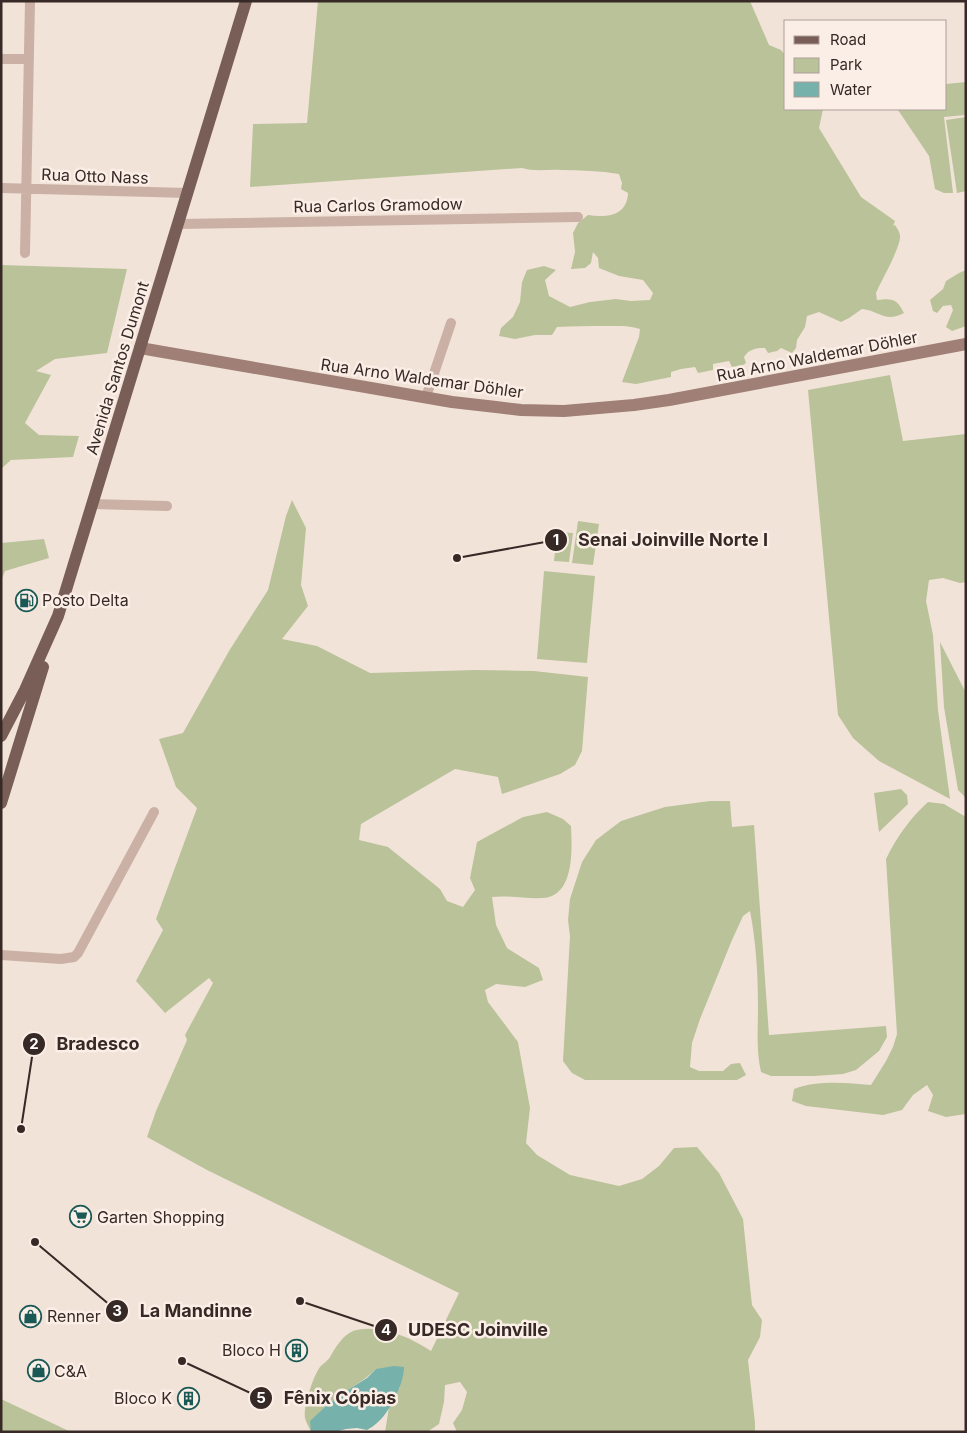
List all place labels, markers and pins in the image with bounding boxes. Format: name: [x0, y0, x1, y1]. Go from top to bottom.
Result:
callout: Senai Joinville Norte I: [544, 523, 778, 556]
fuel station icon: Posto Delta: [14, 588, 38, 612]
place label: Posto Delta: [42, 590, 129, 610]
callout: Bradesco: [21, 1027, 150, 1060]
supermarket icon: Garten Shopping: [69, 1205, 93, 1229]
place label: Garten Shopping: [97, 1207, 225, 1227]
callout: La Mandinne: [105, 1294, 262, 1327]
shop icon: Renner: [19, 1304, 43, 1328]
place label: Renner: [47, 1306, 101, 1326]
callout: UDESC Joinville: [373, 1313, 558, 1346]
building icon: Bloco H: [285, 1338, 309, 1362]
place label: Bloco H: [222, 1340, 281, 1360]
shop icon: C&A: [26, 1359, 50, 1383]
place label: C&A: [54, 1361, 87, 1381]
callout: Fênix Cópias: [248, 1381, 406, 1414]
building icon: Bloco K: [176, 1386, 200, 1410]
place label: Bloco K: [114, 1388, 172, 1408]

